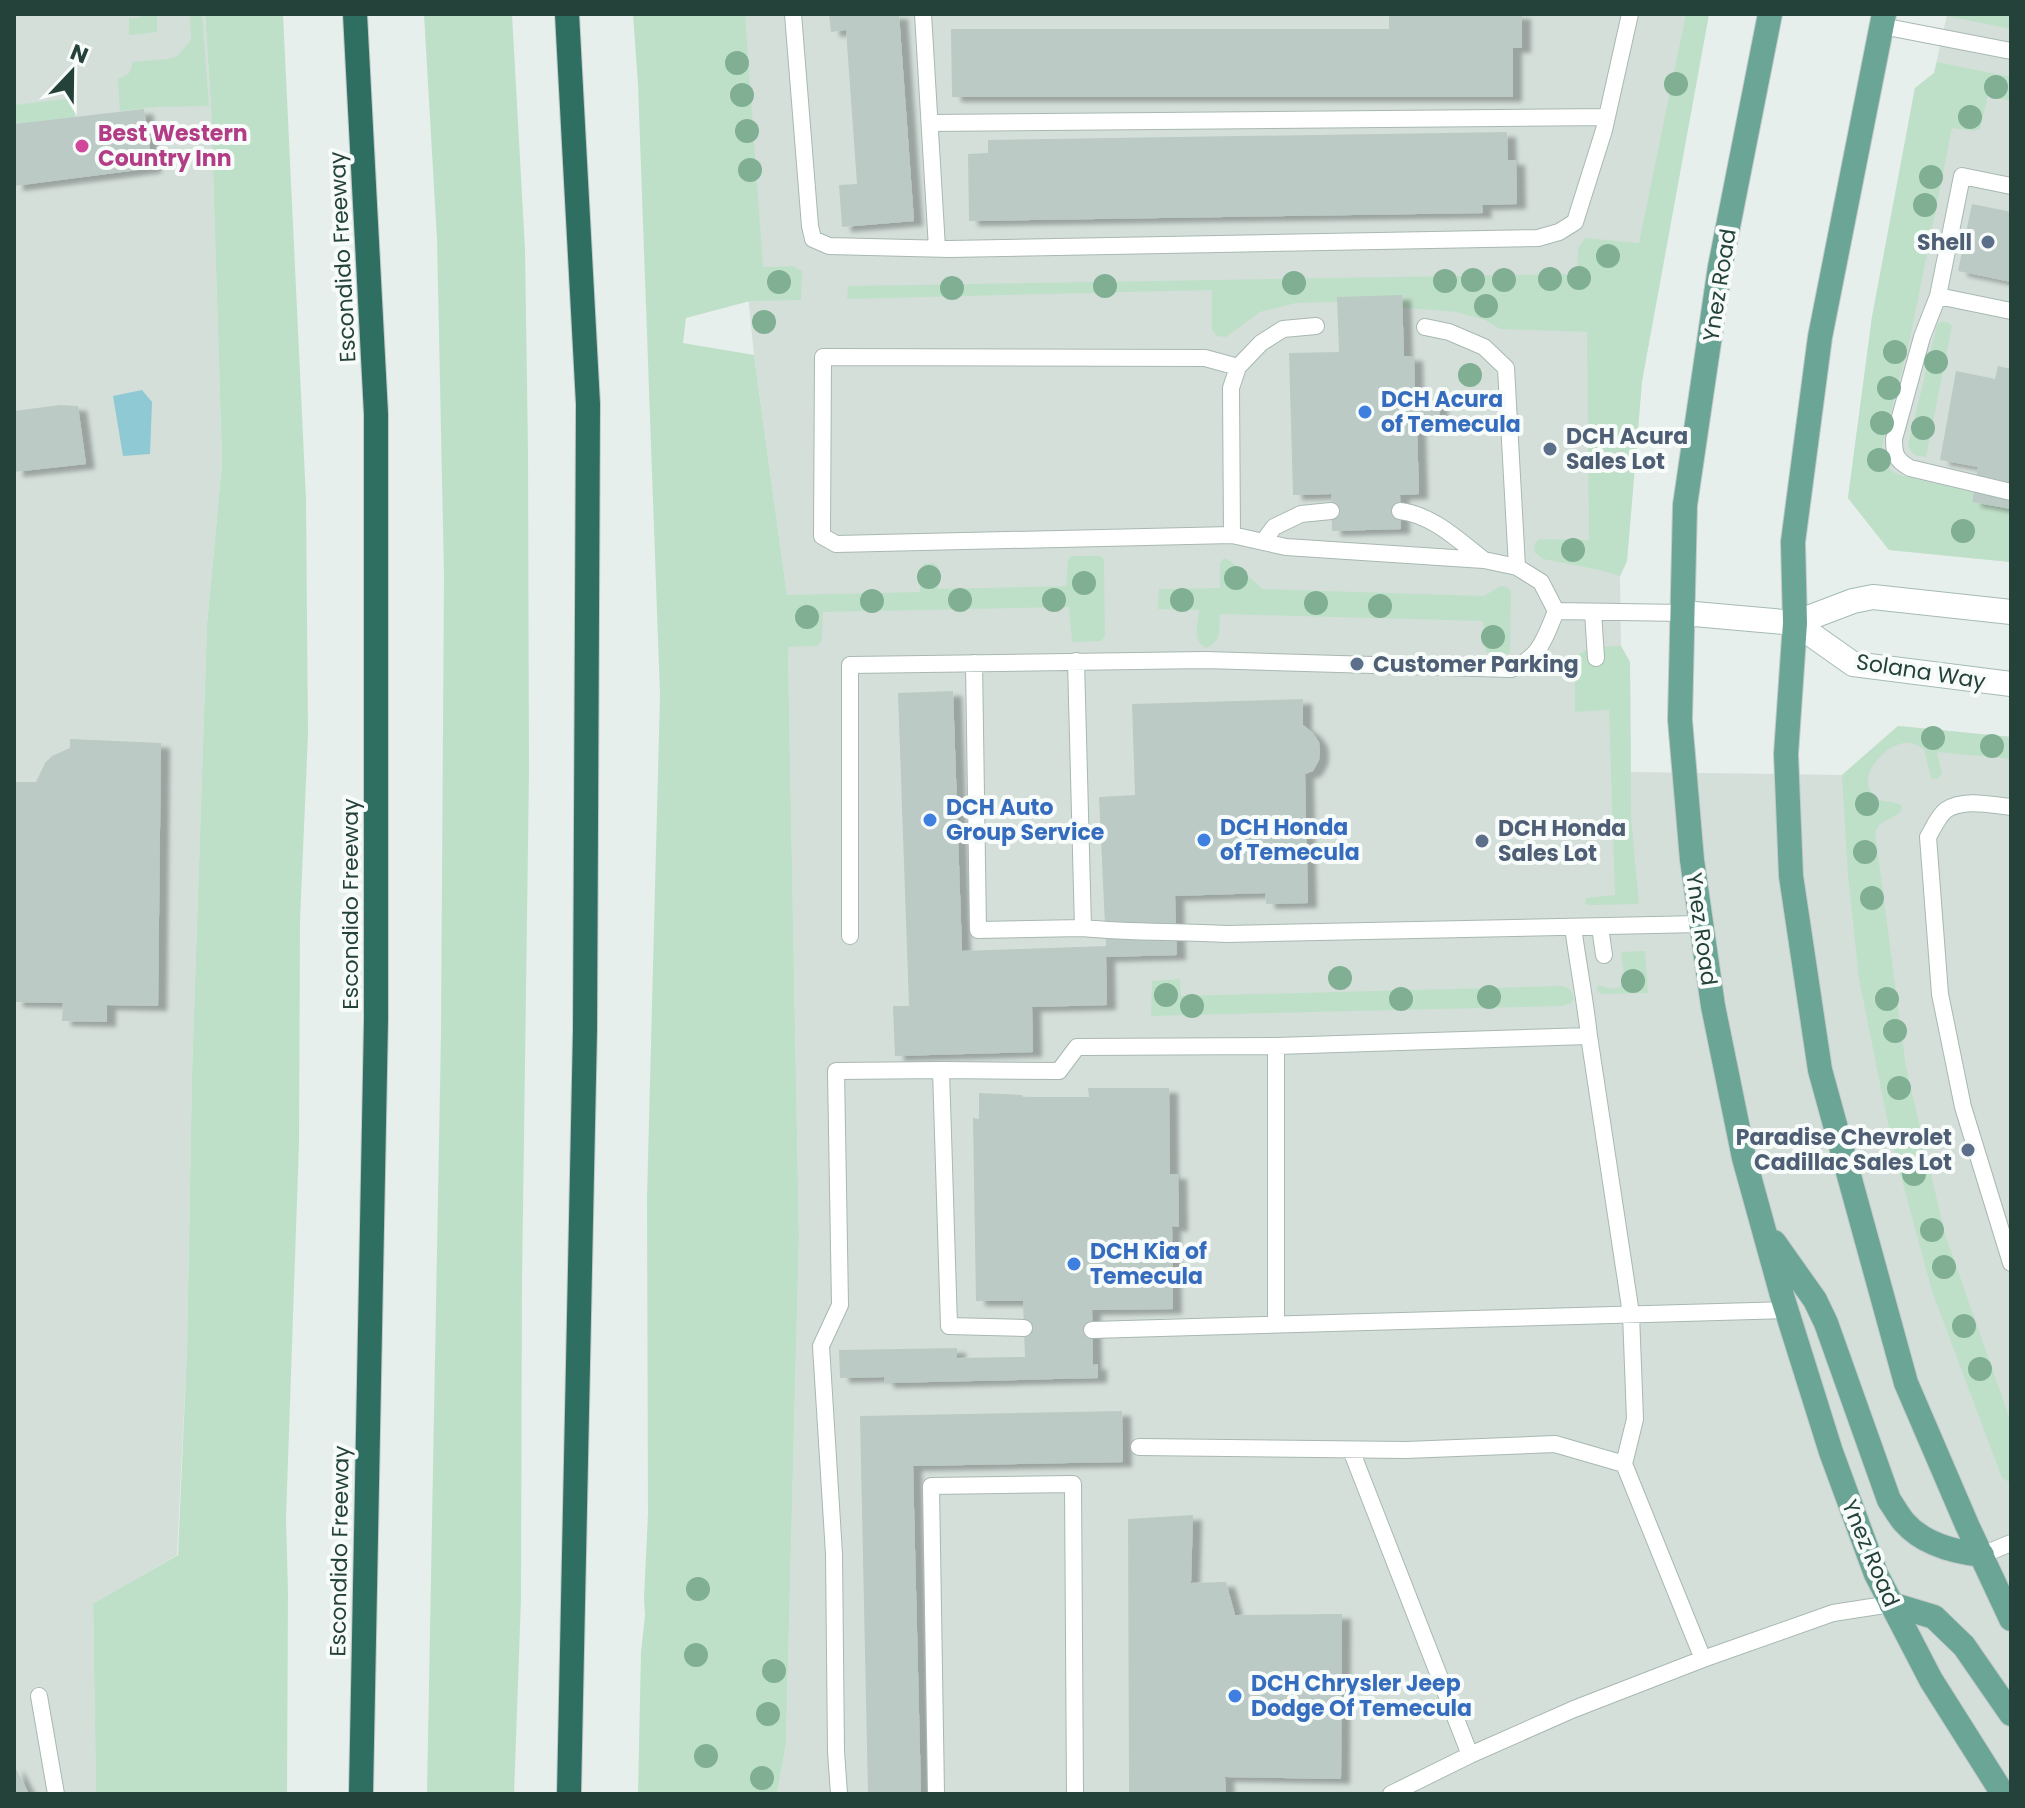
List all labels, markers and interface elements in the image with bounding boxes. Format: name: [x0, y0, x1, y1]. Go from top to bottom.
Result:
north arrow: [32, 32, 112, 112]
text: N: [66, 36, 93, 71]
place label: Best Western Country Inn: [98, 118, 248, 174]
marker: Best Western Country Inn: [73, 137, 91, 155]
street label: Escondido Freeway: [321, 150, 364, 363]
street label: Ynez Road: [1695, 227, 1744, 344]
place label: Shell: [1917, 227, 1972, 258]
marker: Shell: [1979, 233, 1997, 251]
place label: DCH Acura of Temecula: [1381, 384, 1521, 440]
marker: DCH Acura of Temecula: [1356, 403, 1374, 421]
place label: DCH Acura Sales Lot: [1566, 421, 1688, 477]
marker: DCH Acura Sales Lot: [1541, 440, 1559, 458]
street label: Solana Way: [1854, 646, 1989, 697]
place label: Customer Parking: [1373, 649, 1579, 680]
marker: Customer Parking: [1348, 655, 1366, 673]
place label: DCH Auto Group Service: [946, 792, 1104, 848]
street label: Escondido Freeway: [335, 798, 366, 1010]
marker: DCH Auto Group Service: [921, 811, 939, 829]
place label: DCH Honda of Temecula: [1220, 812, 1360, 868]
place label: DCH Honda Sales Lot: [1498, 813, 1626, 869]
marker: DCH Honda of Temecula: [1195, 831, 1213, 849]
marker: DCH Honda Sales Lot: [1473, 832, 1491, 850]
street label: Ynez Road: [1678, 871, 1725, 988]
place label: Paradise Chevrolet Cadillac Sales Lot: [1736, 1122, 1952, 1178]
marker: Paradise Chevrolet Cadillac Sales Lot: [1959, 1141, 1977, 1159]
place label: DCH Kia of Temecula: [1090, 1236, 1207, 1292]
marker: DCH Kia of Temecula: [1065, 1255, 1083, 1273]
street label: Escondido Freeway: [322, 1445, 357, 1657]
street label: Ynez Road: [1834, 1495, 1907, 1612]
place label: DCH Chrysler Jeep Dodge Of Temecula: [1251, 1668, 1472, 1724]
marker: DCH Chrysler Jeep Dodge Of Temecula: [1226, 1687, 1244, 1705]

